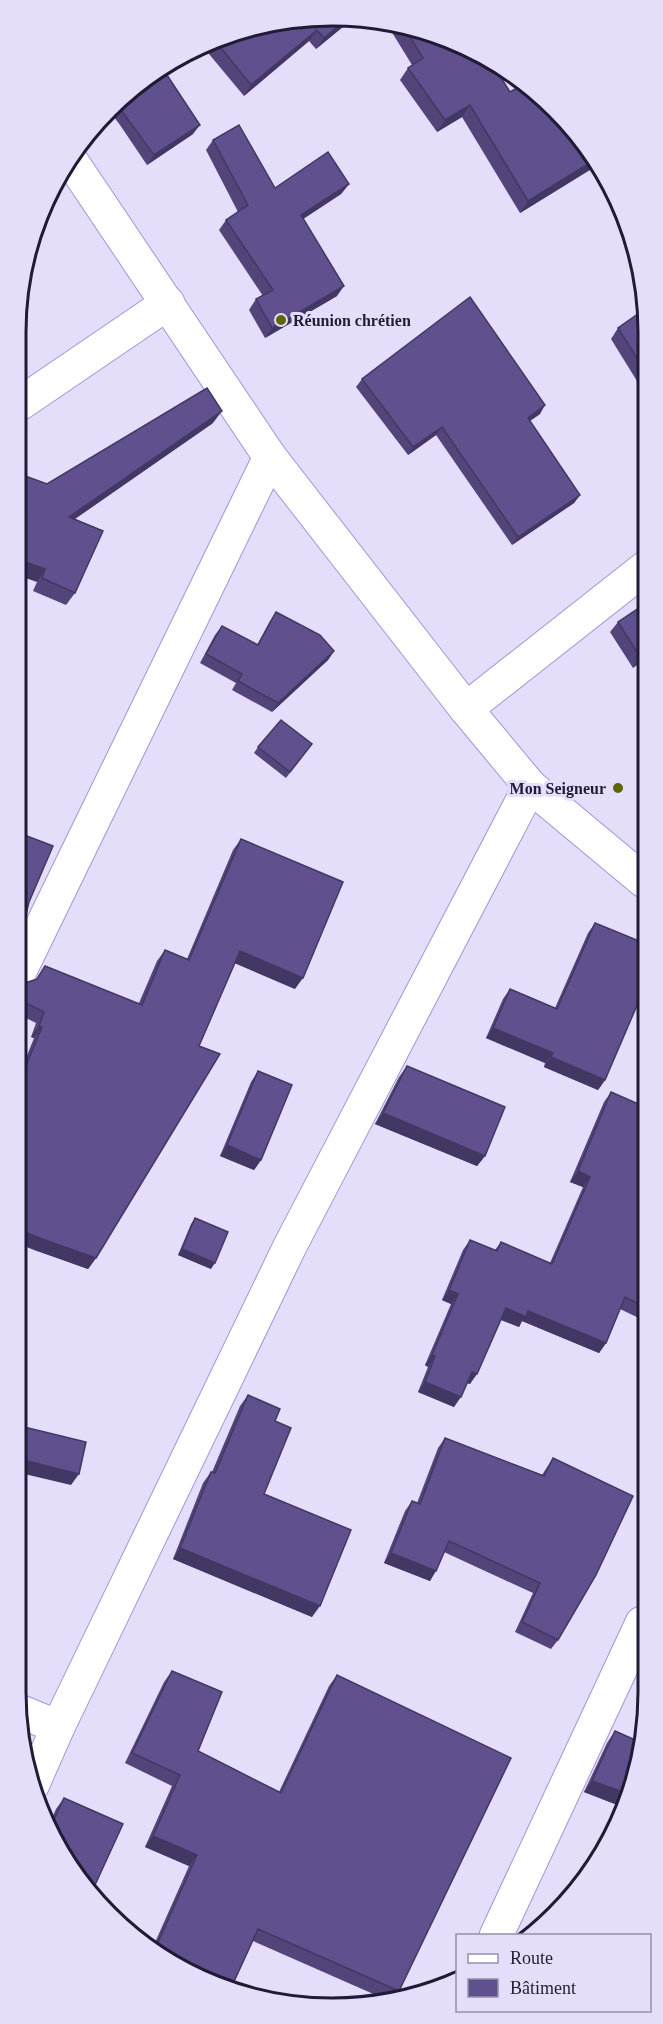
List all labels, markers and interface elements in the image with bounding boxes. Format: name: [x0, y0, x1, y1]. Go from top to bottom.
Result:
place label: Réunion chrétien: [293, 312, 411, 329]
marker: Réunion chrétien: [274, 313, 288, 327]
place label: Mon Seigneur: [510, 780, 606, 798]
marker: Mon Seigneur: [611, 781, 625, 795]
legend: [456, 1934, 651, 2012]
text: Route: [510, 1948, 553, 1968]
text: Bâtiment: [510, 1978, 576, 1998]

